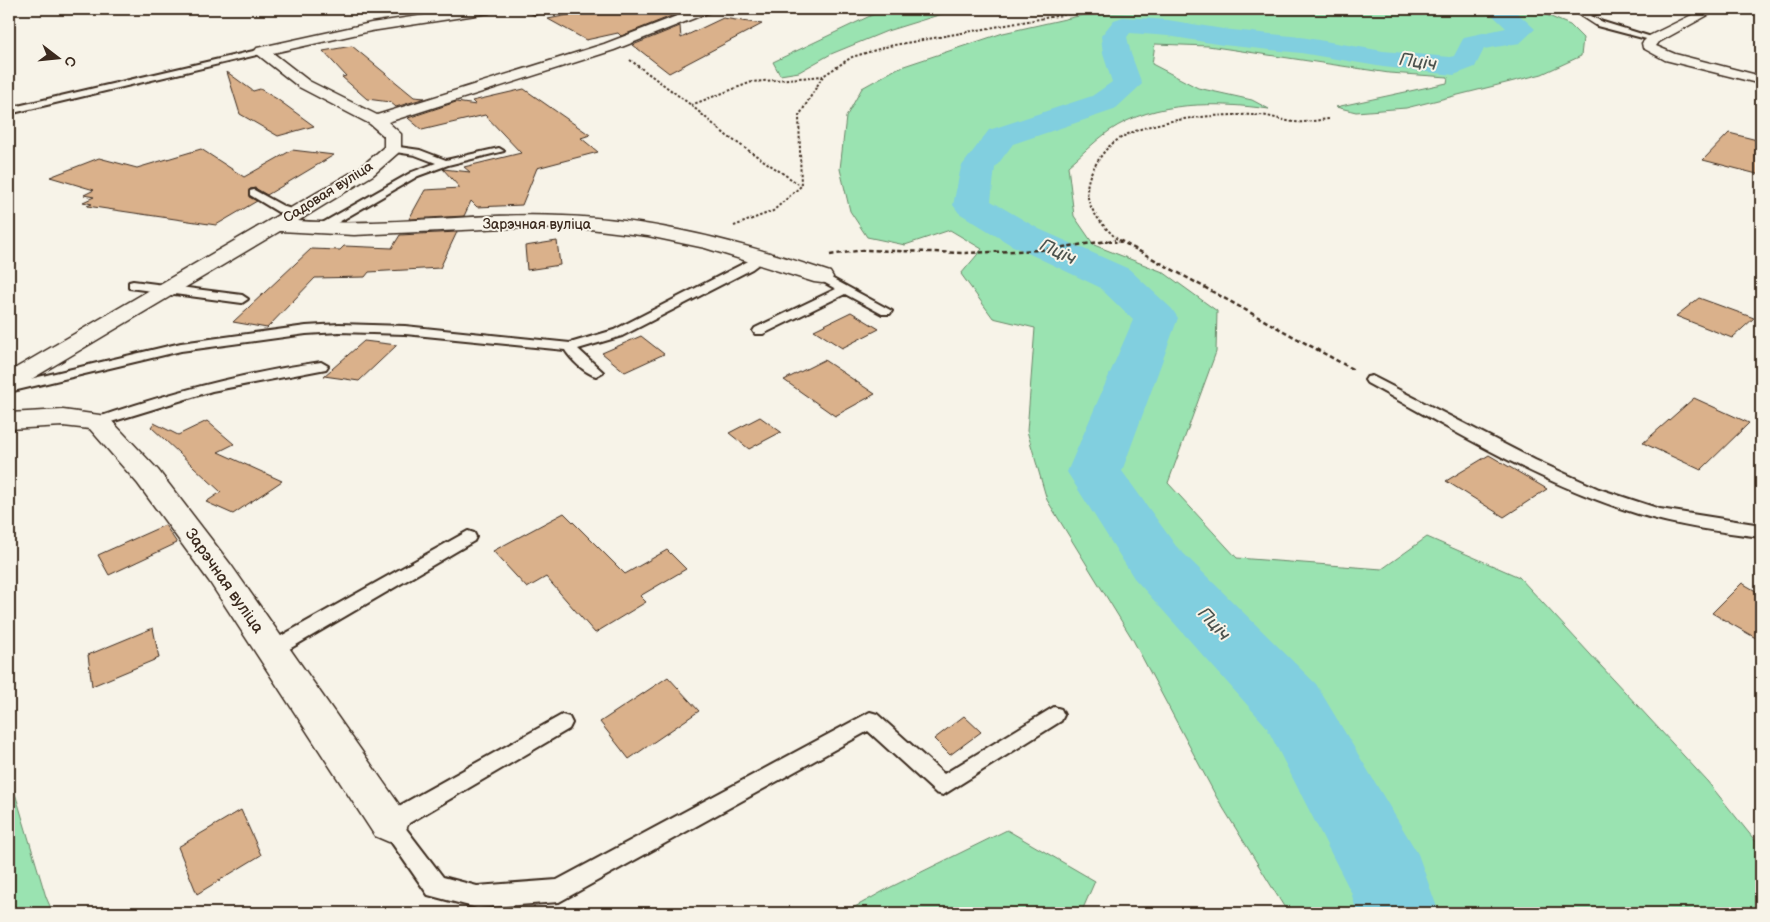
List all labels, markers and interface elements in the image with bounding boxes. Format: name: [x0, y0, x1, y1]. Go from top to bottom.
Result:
north arrow: [32, 32, 82, 82]
water label: Пціч: [1398, 49, 1438, 75]
text: С: [60, 54, 80, 69]
street label: Садовая вуліца: [280, 157, 377, 226]
street label: Зарэчная вуліца: [483, 216, 592, 233]
water label: Пціч: [1036, 234, 1080, 270]
street label: Зарэчная вуліца: [181, 525, 268, 638]
water label: Пціч: [1193, 603, 1235, 645]

